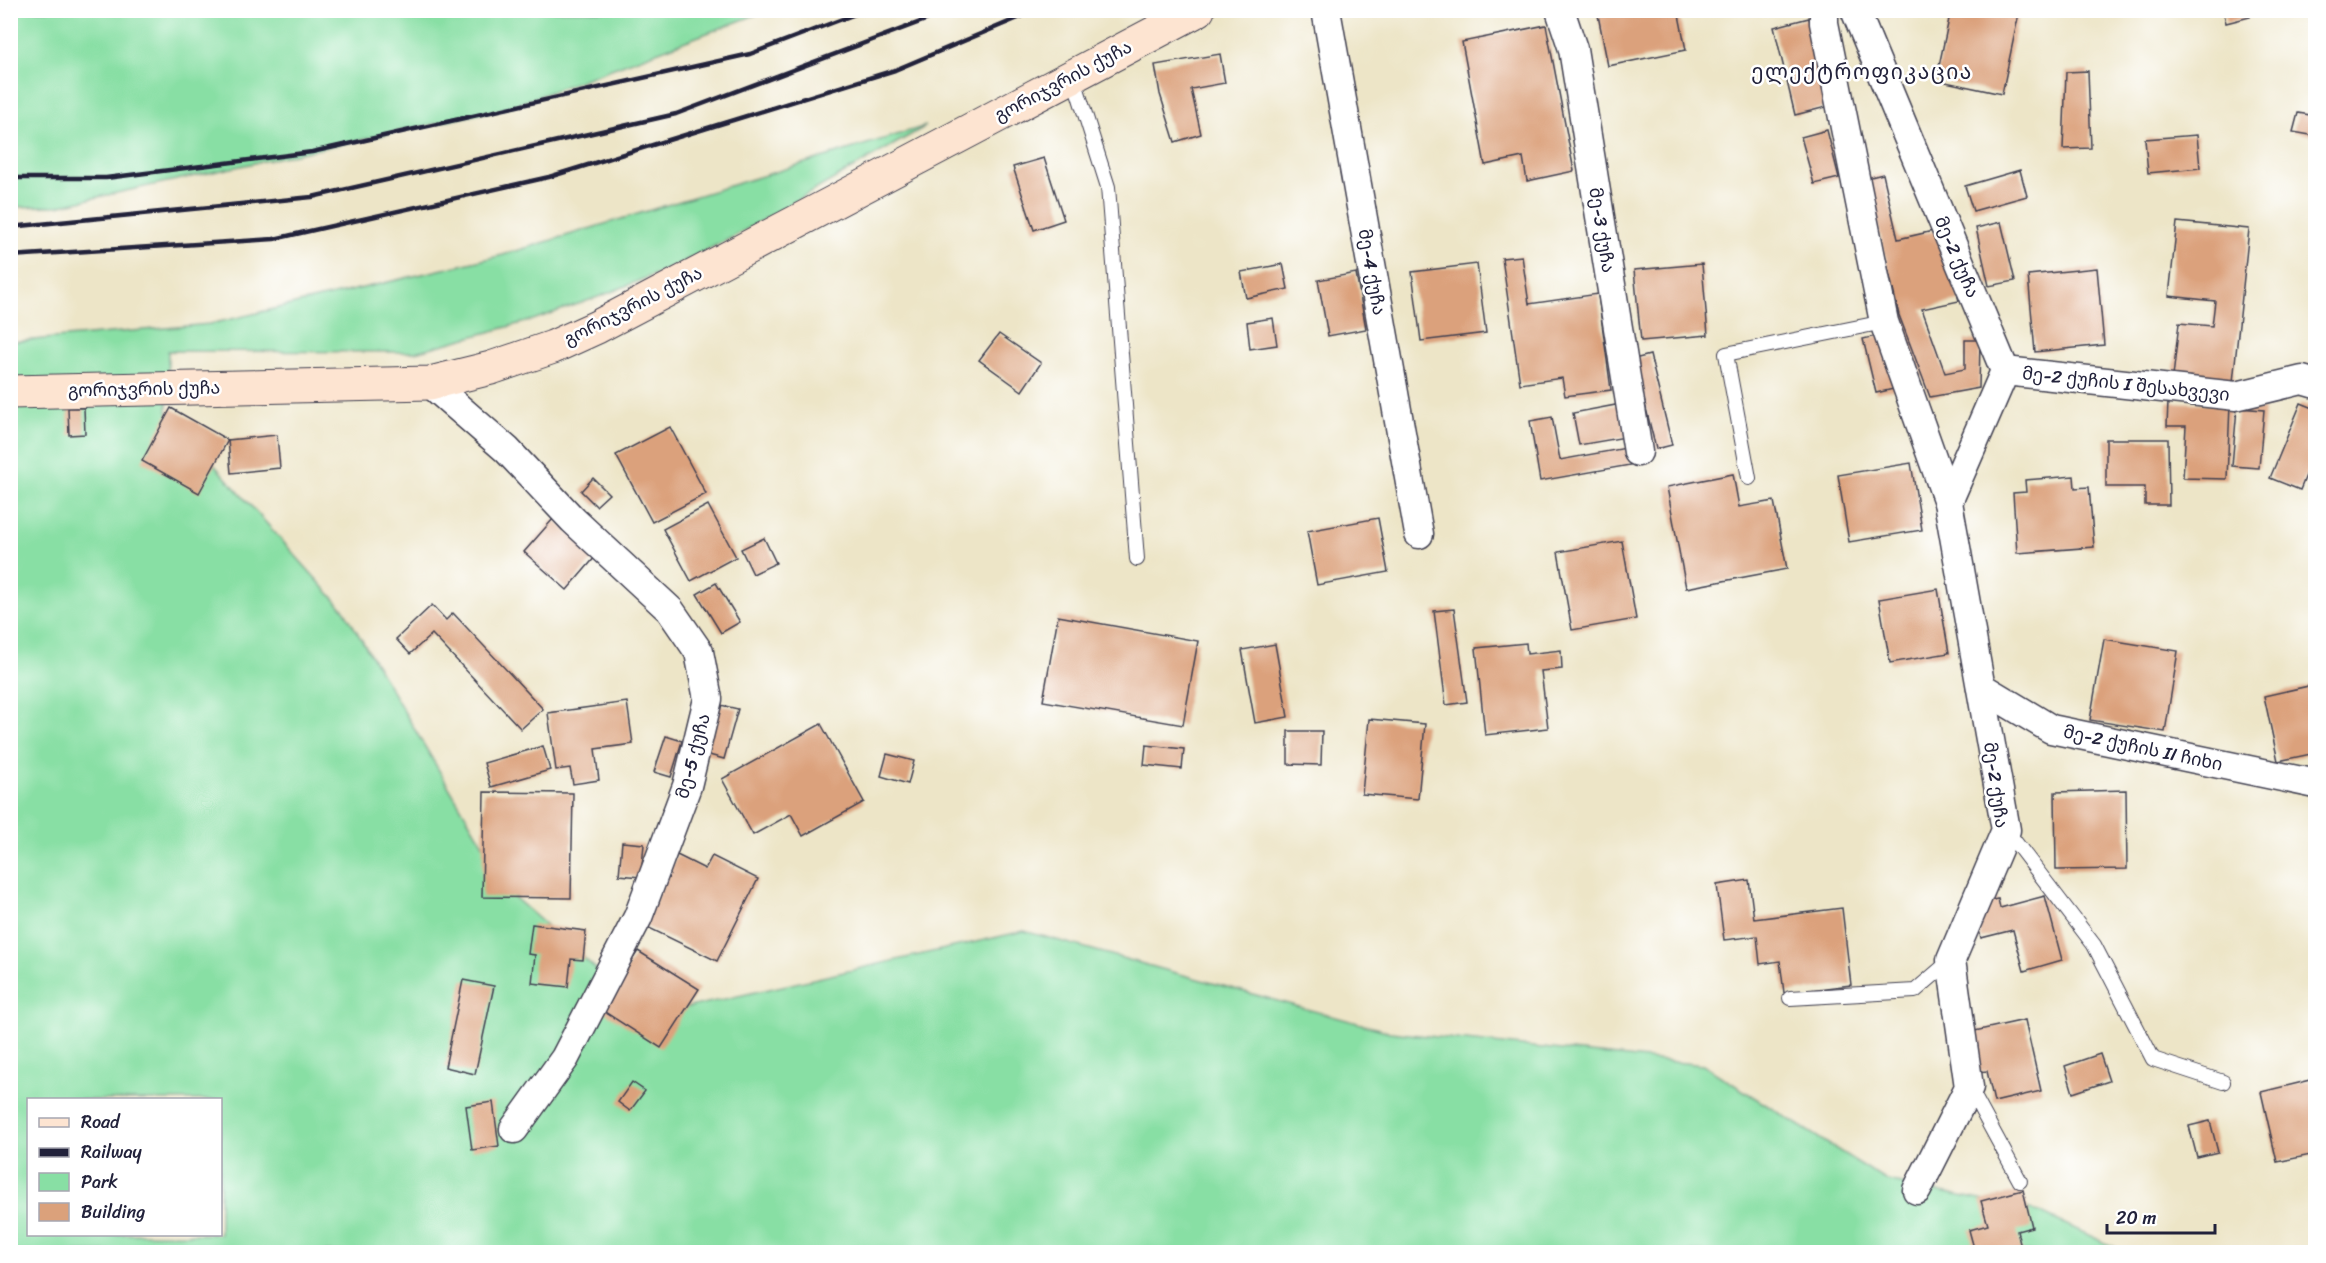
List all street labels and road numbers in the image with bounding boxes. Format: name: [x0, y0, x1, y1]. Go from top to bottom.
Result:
street label: გორიჯვრის ქუჩა: [988, 31, 1138, 131]
street label: მე-3 ქუჩა: [1579, 185, 1625, 275]
street label: მე-2 ქუჩა: [1925, 211, 1989, 303]
street label: მე-4 ქუჩა: [1349, 226, 1395, 318]
street label: გორიჯვრის ქუჩა: [558, 257, 708, 355]
street label: მე-2 ქუჩის I შესახვევი: [2021, 357, 2231, 411]
street label: გორიჯვრის ქუჩა: [67, 372, 221, 406]
street label: მე-5 ქუჩა: [666, 710, 720, 802]
street label: მე-2 ქუჩის II ჩიხი: [2060, 715, 2226, 781]
street label: მე-2 ქუჩა: [1974, 740, 2018, 830]

